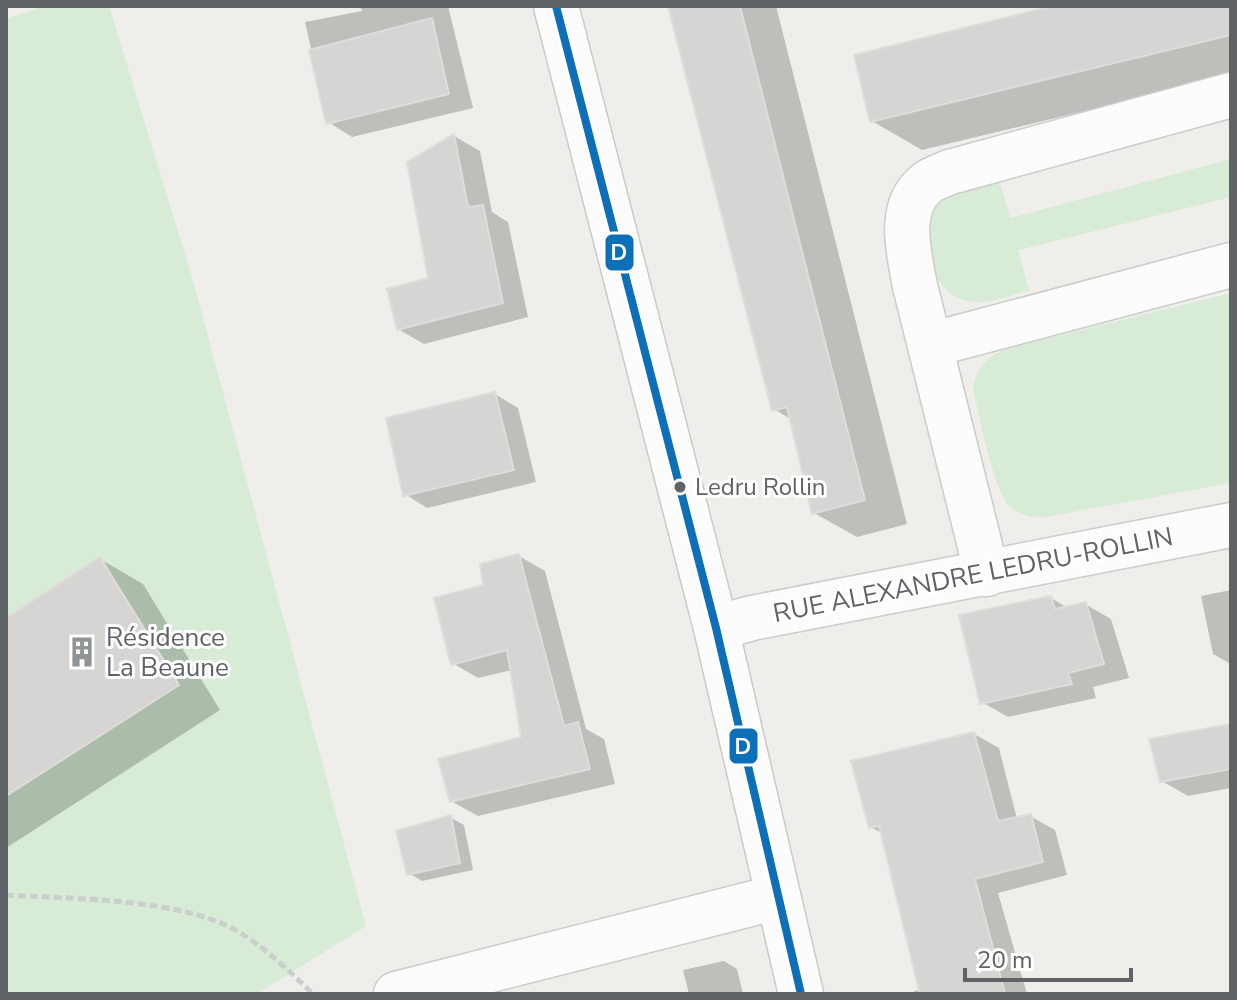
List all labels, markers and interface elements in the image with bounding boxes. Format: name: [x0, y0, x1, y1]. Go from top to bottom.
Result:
line badge: D: [604, 233, 635, 272]
text: D: [611, 238, 627, 268]
place label: Ledru Rollin: [695, 471, 825, 503]
marker: Ledru Rollin: [672, 479, 688, 495]
street label: RUE ALEXANDRE LEDRU-ROLLIN: [770, 519, 1176, 631]
place label: Résidence La Beaune: [106, 620, 229, 685]
building icon: Résidence La Beaune: [65, 635, 99, 669]
line badge: D: [728, 727, 759, 765]
text: D: [735, 732, 751, 762]
scale bar: [965, 932, 1131, 982]
text: 20 m: [977, 944, 1033, 976]

